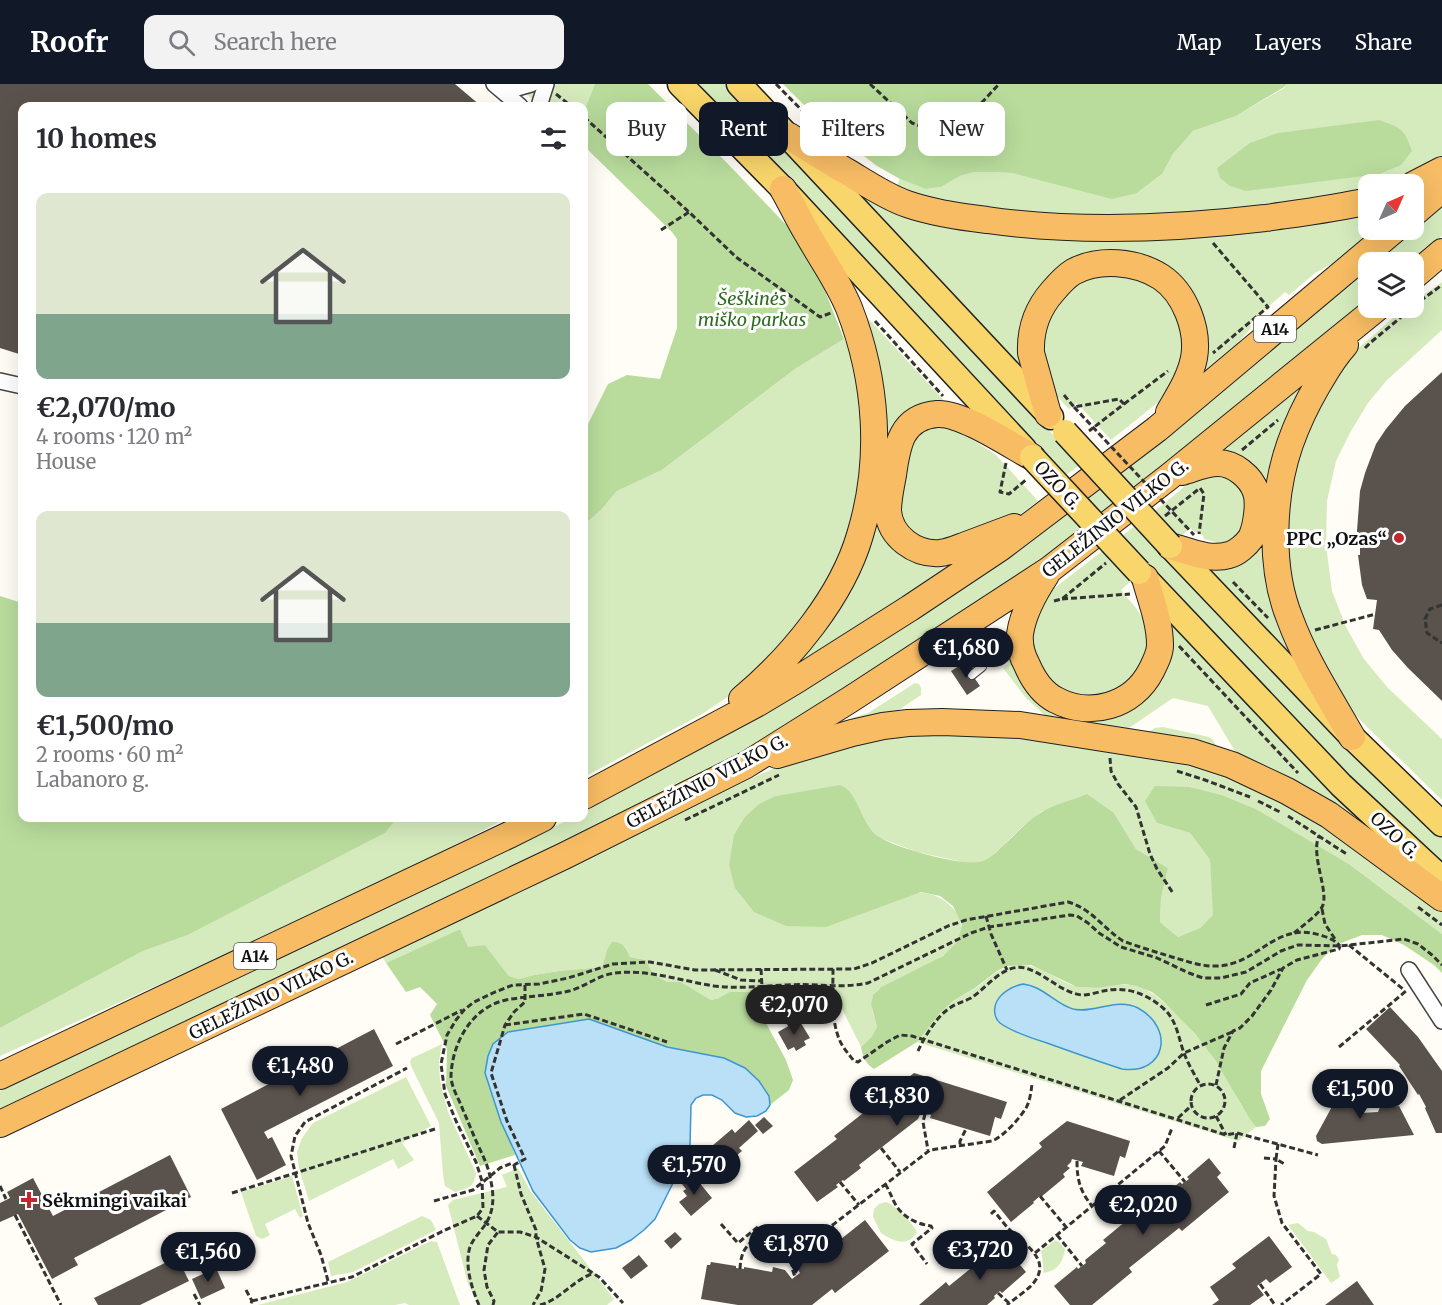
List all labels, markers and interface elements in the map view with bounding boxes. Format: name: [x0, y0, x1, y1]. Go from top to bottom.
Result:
search box: [144, 15, 564, 69]
text: Roofr: [30, 24, 108, 60]
icon: search: [165, 26, 198, 59]
text: Search here: [213, 28, 337, 56]
text: Map: [1177, 29, 1222, 56]
text: Layers: [1255, 29, 1322, 56]
text: Share: [1355, 29, 1412, 56]
chip: Buy: [606, 102, 687, 156]
chip: Rent: [699, 102, 788, 156]
chip: Filters: [800, 102, 906, 156]
chip: New: [918, 102, 1005, 156]
text: 10 homes: [36, 122, 157, 155]
icon: filters: [537, 122, 570, 155]
north arrow: [1358, 174, 1424, 240]
map controls: [1358, 174, 1424, 318]
icon: home: [249, 232, 357, 340]
button: layers: [1358, 252, 1424, 318]
park label: Šeškinės miško parkas: [698, 287, 806, 331]
road number: A14: [1254, 316, 1296, 342]
text: €2,070/mo: [36, 391, 176, 424]
text: 4 rooms · 120 m²: [36, 424, 192, 449]
text: House: [36, 449, 96, 474]
street label: GELEŽINIO VILKO G.: [1037, 454, 1193, 582]
street label: OZO G.: [1030, 456, 1086, 514]
place label: PPC „Ozas“: [1286, 527, 1387, 550]
marker: PPC „Ozas“: [1392, 531, 1406, 545]
icon: home: [249, 550, 357, 658]
pin: €1,680: [917, 628, 1015, 679]
text: €1,680: [932, 635, 1000, 660]
text: €1,500/mo: [36, 709, 174, 742]
street label: GELEŽINIO VILKO G.: [622, 729, 792, 833]
text: 2 rooms · 60 m²: [36, 742, 183, 767]
text: Labanoro g.: [36, 767, 149, 792]
street label: OZO G.: [1366, 807, 1424, 863]
road number: A14: [234, 943, 276, 969]
street label: GELEŽINIO VILKO G.: [185, 945, 357, 1045]
pin: €2,070: [745, 985, 843, 1036]
text: €2,070: [759, 992, 829, 1017]
pin: €1,480: [251, 1046, 349, 1097]
text: €1,480: [266, 1053, 334, 1078]
pin: €1,500: [1311, 1069, 1409, 1120]
pin: €1,830: [848, 1076, 946, 1127]
text: €1,500: [1326, 1076, 1394, 1101]
text: €1,830: [864, 1083, 930, 1108]
pin: €1,570: [645, 1145, 743, 1196]
text: €1,570: [661, 1152, 727, 1177]
pin: €2,020: [1094, 1185, 1192, 1236]
place label: Sėkmingi vaikai: [42, 1189, 187, 1212]
marker: Sėkmingi vaikai: [20, 1191, 38, 1209]
text: €2,020: [1108, 1192, 1178, 1217]
pin: €1,870: [747, 1224, 845, 1275]
pin: €3,720: [931, 1230, 1029, 1281]
text: €1,870: [763, 1231, 829, 1256]
pin: €1,560: [159, 1232, 257, 1283]
text: €3,720: [947, 1237, 1013, 1262]
text: €1,560: [175, 1239, 241, 1264]

